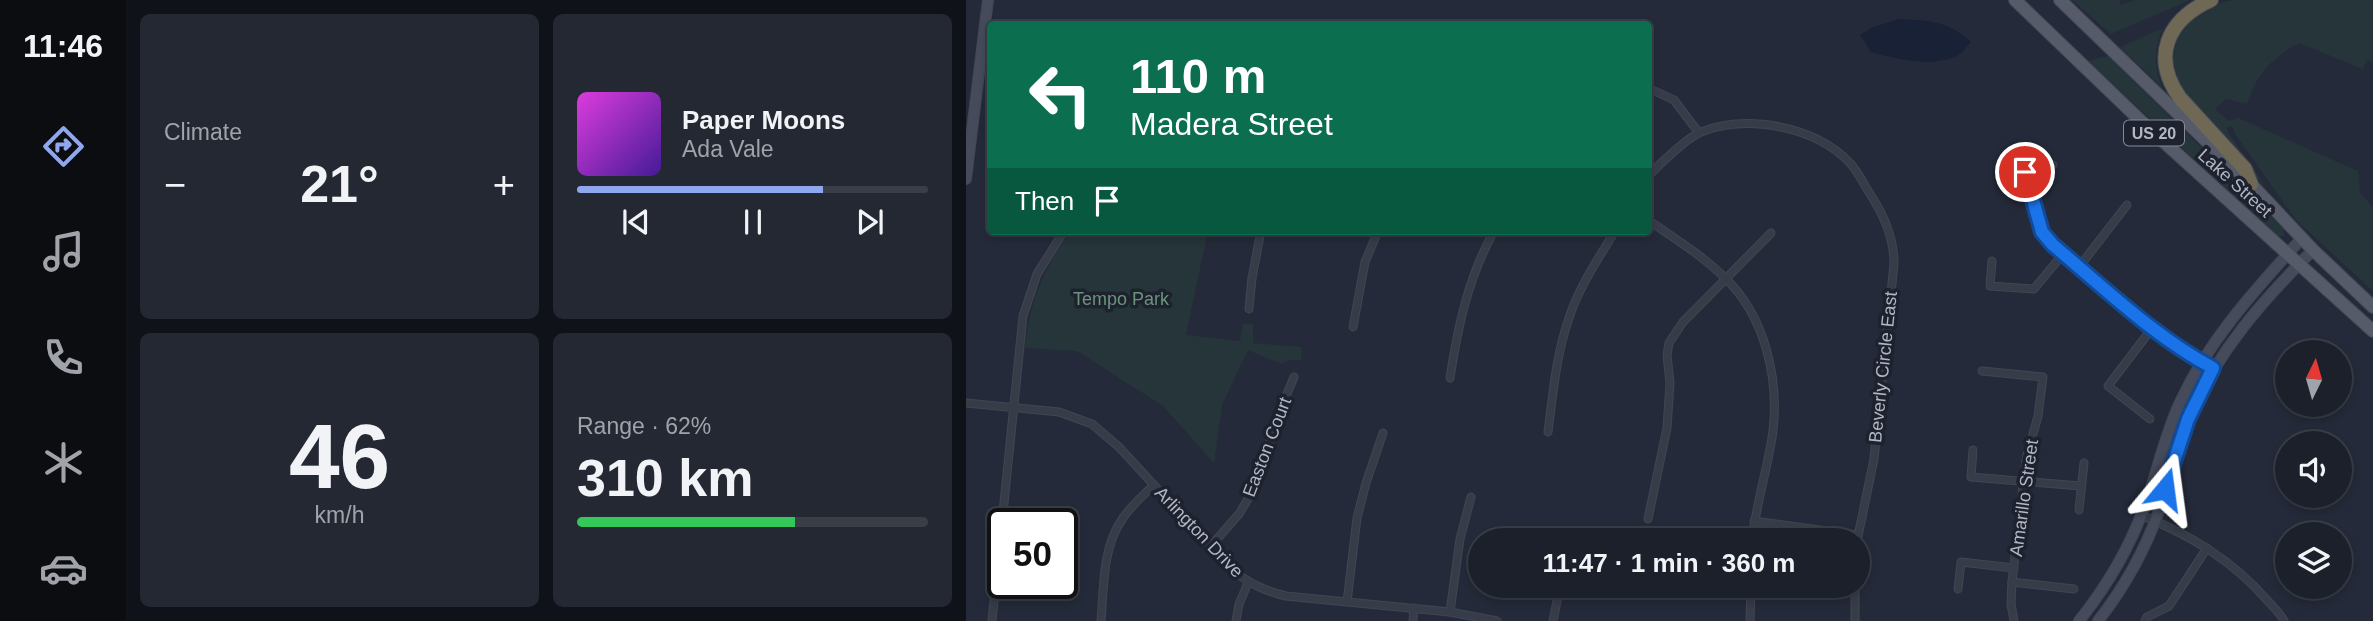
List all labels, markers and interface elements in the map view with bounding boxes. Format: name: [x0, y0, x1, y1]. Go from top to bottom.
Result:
text: 11:46: [23, 28, 103, 64]
icon: left: [1015, 49, 1106, 140]
text: 110 m: [1130, 49, 1266, 103]
text: Paper Moons: [682, 105, 845, 135]
text: Madera Street: [1130, 106, 1333, 142]
text: Climate: [164, 119, 242, 145]
road number: US 20: [2124, 120, 2184, 146]
icon: directions: [39, 122, 88, 171]
text: Ada Vale: [682, 136, 774, 162]
pin: [1995, 142, 2055, 202]
street label: Lake Street: [2194, 145, 2276, 221]
icon: arrive: [2006, 153, 2044, 191]
text: 21°: [300, 155, 379, 213]
text: −: [164, 164, 186, 206]
text: +: [493, 164, 515, 206]
icon: arrive: [1088, 182, 1126, 220]
text: Then: [1015, 186, 1074, 216]
icon: previous: [617, 203, 655, 241]
icon: pause: [734, 203, 772, 241]
icon: next: [851, 203, 889, 241]
icon: music: [39, 227, 88, 276]
park label: Tempo Park: [1073, 289, 1170, 309]
street label: Beverly Circle East: [1865, 290, 1901, 444]
icon: phone: [39, 333, 88, 382]
north arrow: [2275, 340, 2352, 416]
map controls: [2275, 340, 2352, 599]
street label: Easton Court: [1239, 394, 1295, 500]
text: 46: [289, 406, 390, 507]
text: Range · 62%: [577, 413, 711, 439]
button: sound: [2275, 431, 2352, 508]
icon: climate: [39, 438, 88, 487]
street label: Amarillo Street: [2006, 438, 2042, 558]
text: 310 km: [577, 449, 753, 507]
position arrow: [2128, 452, 2202, 526]
street label: Arlington Drive: [1151, 483, 1247, 581]
text: km/h: [315, 502, 364, 528]
speed limit sign: 50: [987, 508, 1078, 599]
button: layers: [2275, 522, 2352, 599]
icon: car: [39, 544, 88, 593]
text: 11:47 · 1 min · 360 m: [1543, 548, 1795, 578]

